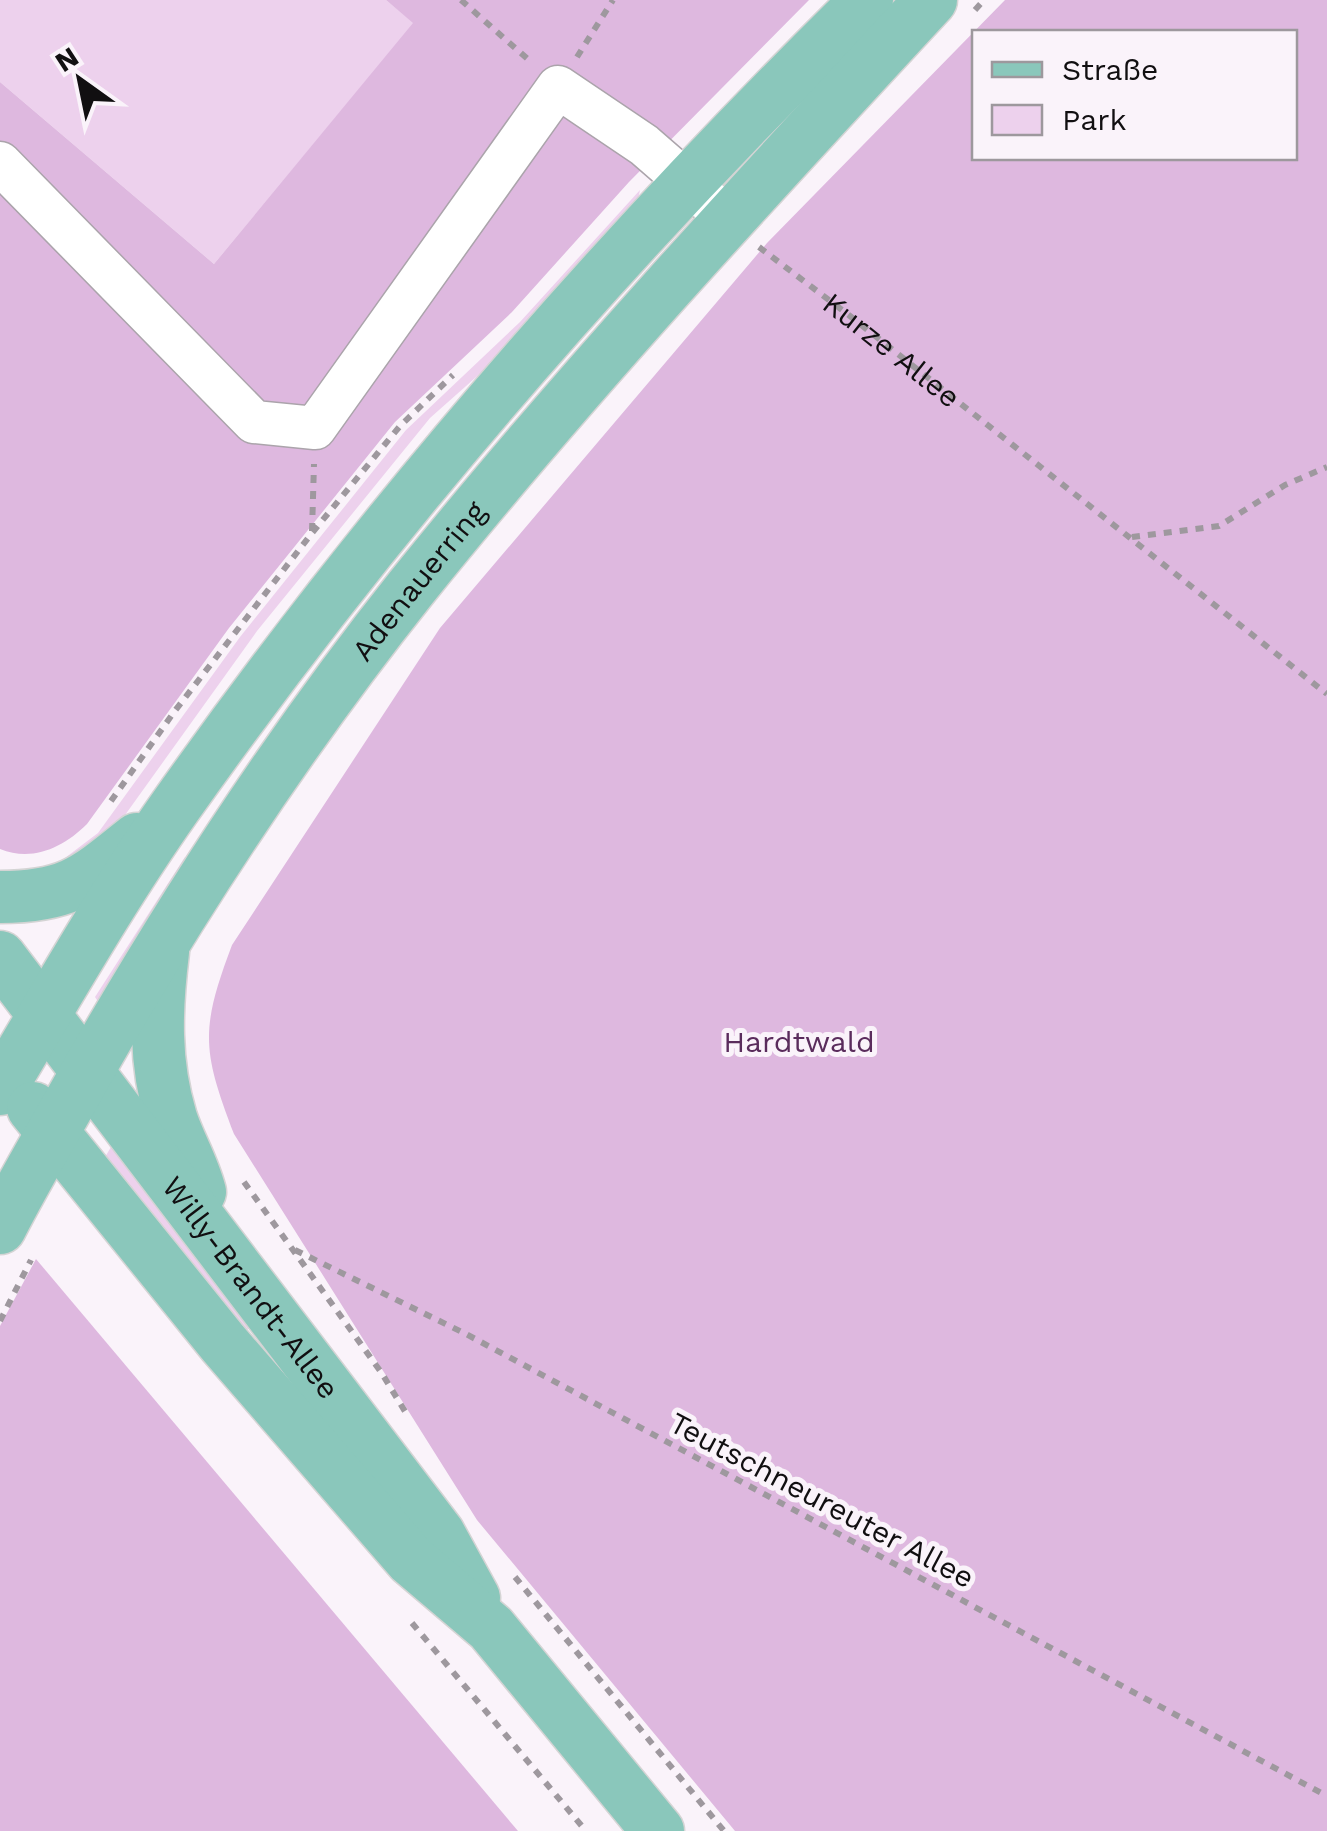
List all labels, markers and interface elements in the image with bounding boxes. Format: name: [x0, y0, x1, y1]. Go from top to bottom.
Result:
north arrow: [30, 30, 130, 130]
legend: [972, 30, 1297, 160]
text: N: [49, 40, 84, 79]
text: Straße: [1062, 52, 1158, 87]
text: Park: [1062, 102, 1127, 137]
street label: Kurze Allee: [817, 285, 968, 414]
street label: Adenauerring: [344, 494, 493, 667]
park label: Hardtwald: [723, 1024, 875, 1059]
street label: Willy-Brandt-Allee: [156, 1169, 347, 1405]
street label: Teutschneureuter Allee: [664, 1405, 980, 1595]

